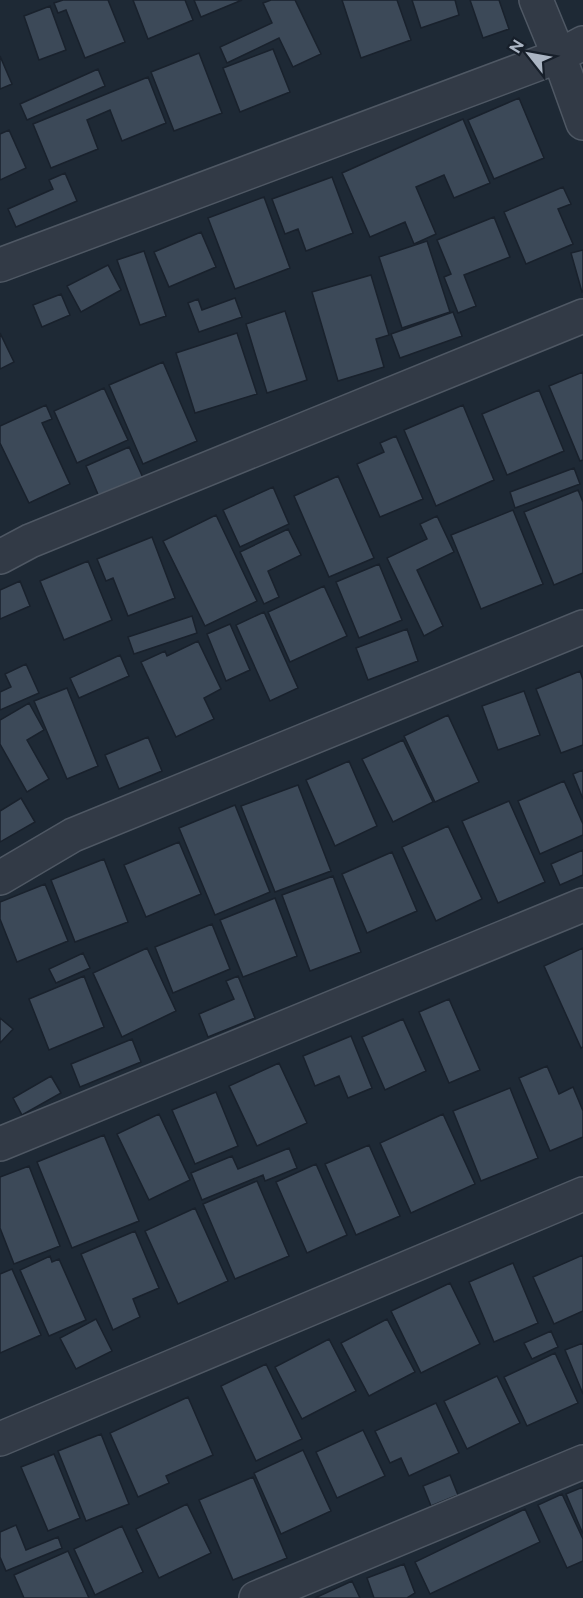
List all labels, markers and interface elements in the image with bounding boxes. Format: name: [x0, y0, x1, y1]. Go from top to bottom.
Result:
north arrow: [499, 24, 559, 84]
text: N: [505, 36, 528, 57]

